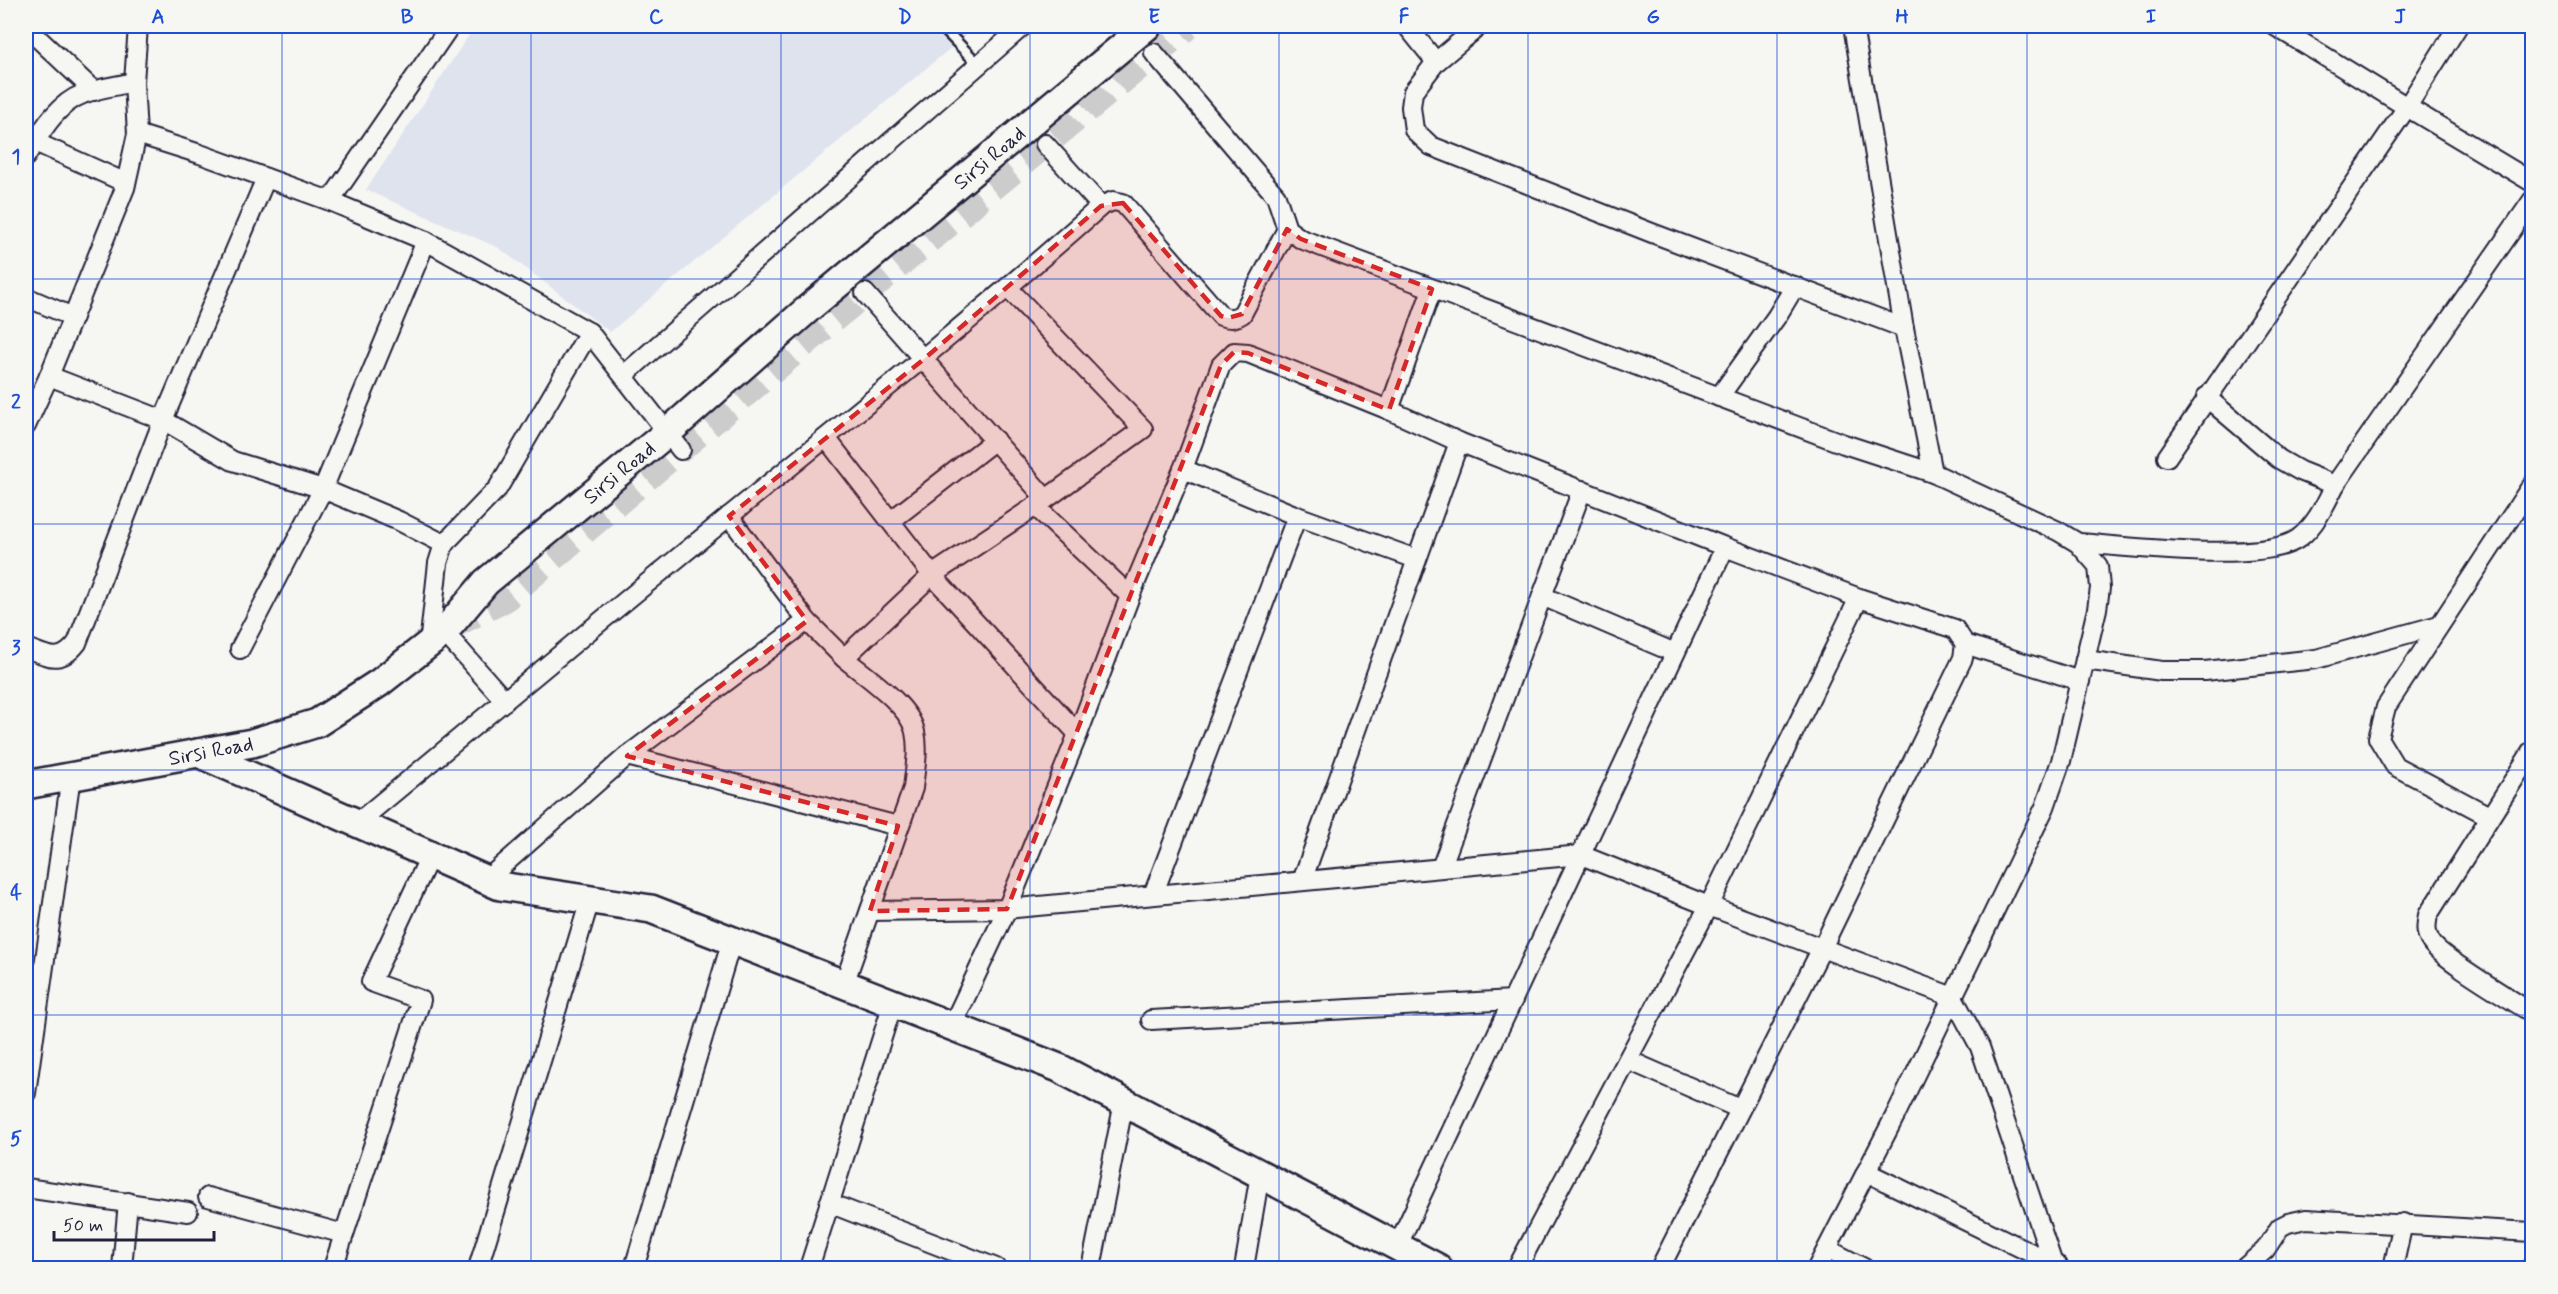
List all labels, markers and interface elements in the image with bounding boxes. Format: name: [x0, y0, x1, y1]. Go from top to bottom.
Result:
text: A: [151, 4, 165, 31]
text: B: [401, 4, 414, 31]
text: C: [649, 4, 664, 31]
text: D: [898, 4, 912, 31]
text: E: [1148, 4, 1160, 31]
text: F: [1399, 4, 1410, 31]
text: G: [1646, 4, 1660, 31]
text: H: [1895, 4, 1909, 31]
text: I: [2146, 4, 2156, 31]
text: J: [2394, 4, 2406, 31]
street label: Sirsi Road: [948, 120, 1032, 197]
text: 1: [12, 144, 20, 171]
text: 2: [11, 389, 21, 416]
street label: Sirsi Road: [578, 435, 662, 511]
text: 3: [11, 635, 21, 662]
street label: Sirsi Road: [166, 730, 256, 773]
text: 4: [10, 880, 22, 907]
text: 5: [10, 1126, 22, 1153]
scale bar: [54, 1204, 214, 1242]
text: 50 m: [63, 1214, 103, 1238]

